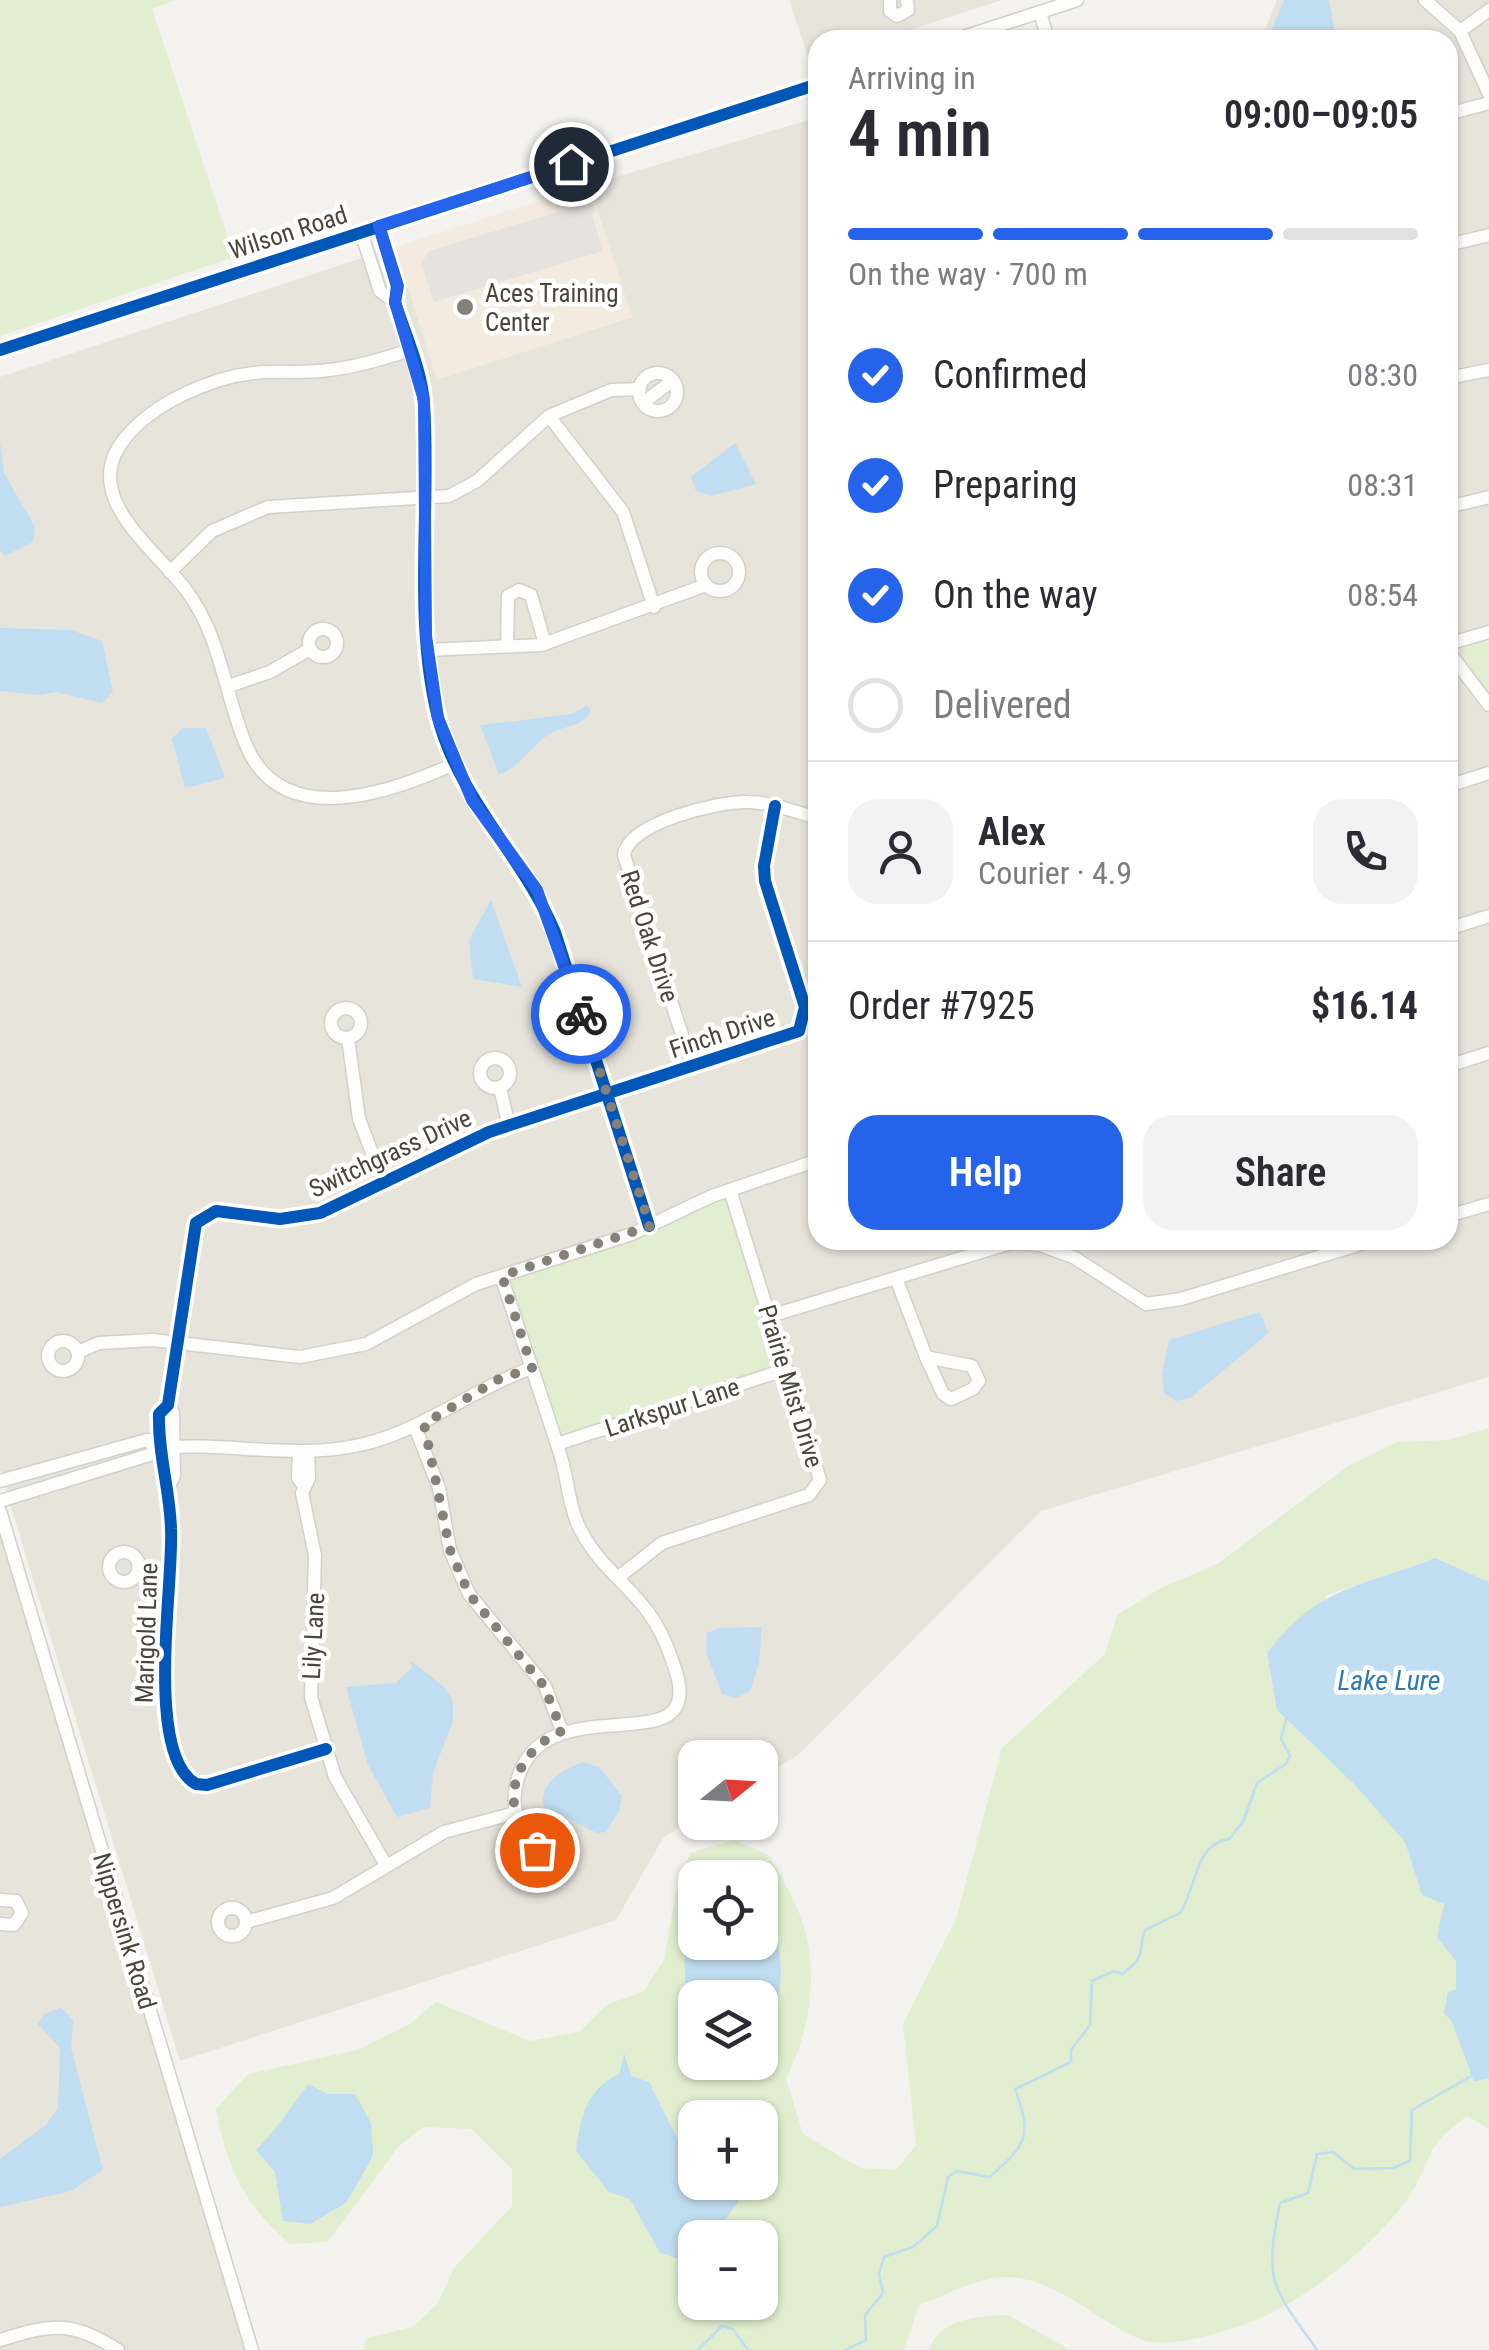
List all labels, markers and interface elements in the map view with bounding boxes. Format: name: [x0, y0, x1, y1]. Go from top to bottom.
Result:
text: Arriving in: [848, 59, 976, 97]
text: 09:00–09:05: [1224, 93, 1418, 137]
text: 4 min: [848, 96, 992, 172]
pin: [529, 122, 614, 207]
icon: home: [544, 137, 599, 192]
street label: Wilson Road: [225, 200, 351, 265]
text: On the way · 700 m: [848, 255, 1088, 293]
place label: Aces Training Center: [485, 279, 619, 337]
marker: Aces Training Center: [454, 296, 476, 318]
icon: check: [848, 348, 903, 403]
text: Confirmed: [933, 353, 1088, 397]
text: 08:30: [1347, 356, 1418, 394]
icon: check: [848, 458, 903, 513]
text: Preparing: [933, 463, 1078, 507]
text: 08:31: [1347, 466, 1418, 504]
icon: check: [848, 568, 903, 623]
text: On the way: [933, 573, 1098, 617]
text: 08:54: [1347, 576, 1418, 614]
text: Delivered: [933, 683, 1072, 727]
button: person: [848, 799, 953, 904]
button: phone: [1313, 799, 1418, 904]
text: Alex: [978, 810, 1046, 854]
text: Courier · 4.9: [978, 854, 1132, 892]
street label: Red Oak Drive: [615, 867, 684, 1006]
courier: [531, 964, 631, 1064]
text: Order #7925: [848, 984, 1035, 1028]
text: $16.14: [1311, 984, 1418, 1028]
icon: bike: [554, 987, 609, 1042]
street label: Finch Drive: [666, 1003, 779, 1064]
street label: Switchgrass Drive: [304, 1103, 476, 1204]
button: Help: [848, 1115, 1123, 1230]
button: Share: [1143, 1115, 1418, 1230]
street label: Prairie Mist Drive: [752, 1301, 829, 1471]
street label: Larkspur Lane: [601, 1372, 743, 1443]
street label: Marigold Lane: [130, 1562, 163, 1704]
street label: Lily Lane: [297, 1592, 330, 1680]
water label: Lake Lure: [1337, 1664, 1441, 1697]
north arrow: [678, 1740, 778, 1840]
map controls: [678, 1740, 778, 2320]
pin: [495, 1808, 580, 1893]
icon: bag: [510, 1823, 565, 1878]
street label: Nippersink Road: [87, 1850, 162, 2013]
button: locate: [678, 1860, 778, 1960]
button: layers: [678, 1980, 778, 2080]
button: +: [678, 2100, 778, 2200]
button: −: [678, 2220, 778, 2320]

